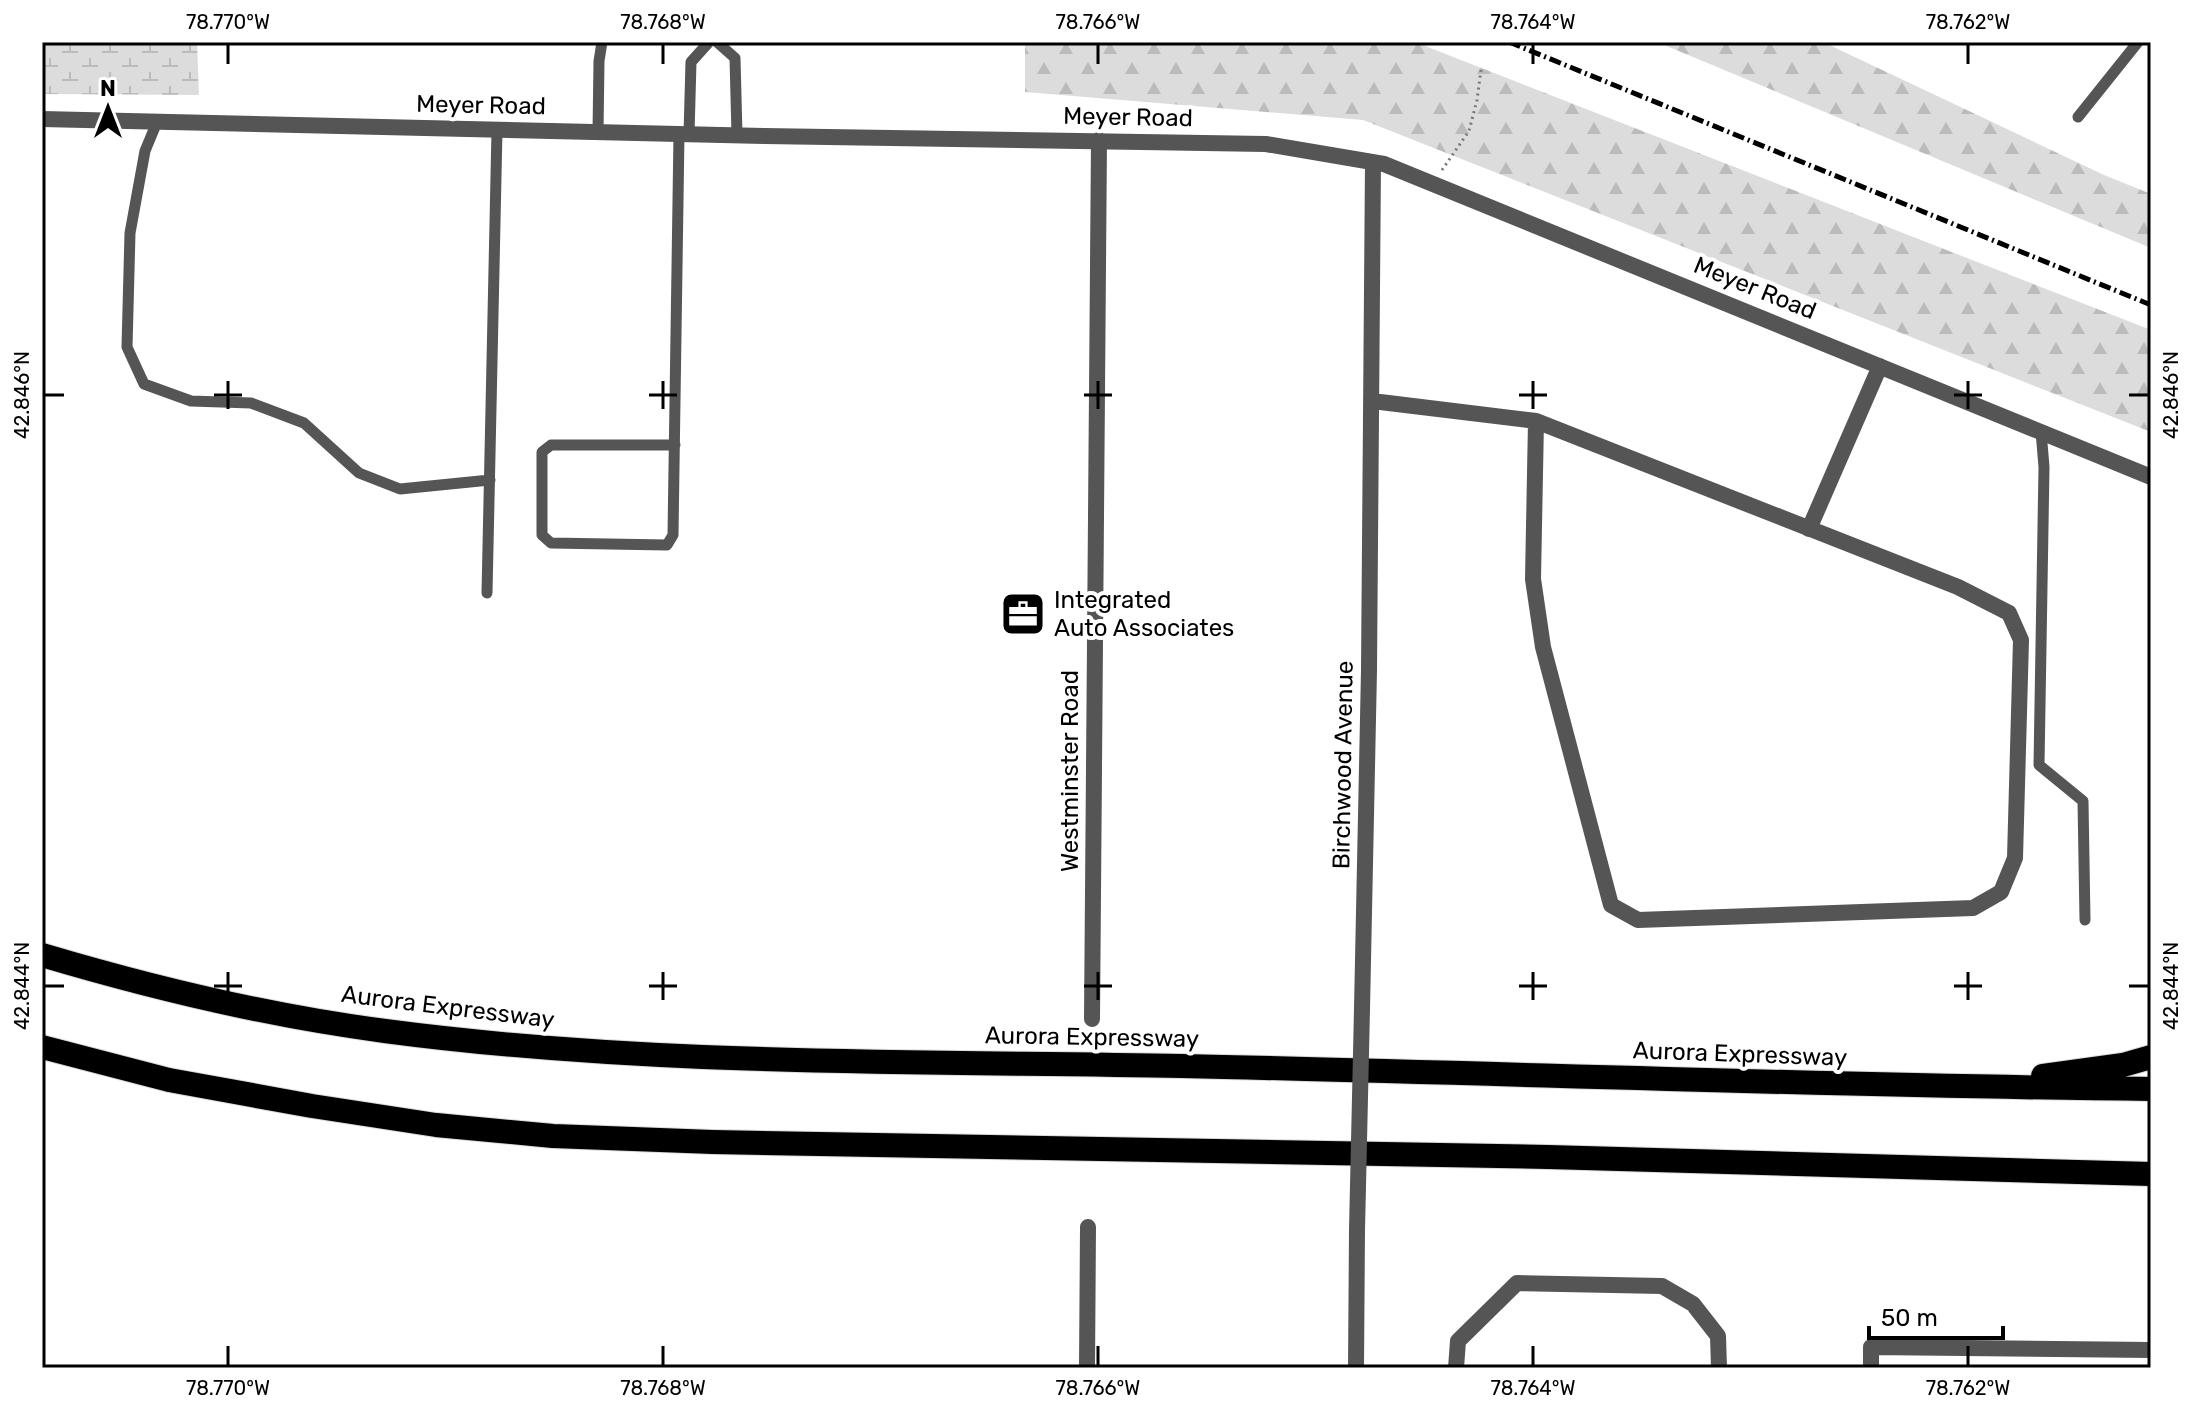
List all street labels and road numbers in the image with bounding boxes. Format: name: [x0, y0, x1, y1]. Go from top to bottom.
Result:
street label: Meyer Road: [416, 90, 546, 120]
street label: Meyer Road: [1063, 102, 1193, 132]
street label: Meyer Road: [1690, 251, 1820, 325]
street label: Birchwood Avenue: [1327, 661, 1359, 869]
street label: Westminster Road: [1056, 670, 1084, 872]
street label: Aurora Expressway: [340, 980, 556, 1034]
street label: Aurora Expressway: [985, 1021, 1199, 1053]
street label: Aurora Expressway: [1632, 1036, 1848, 1072]

